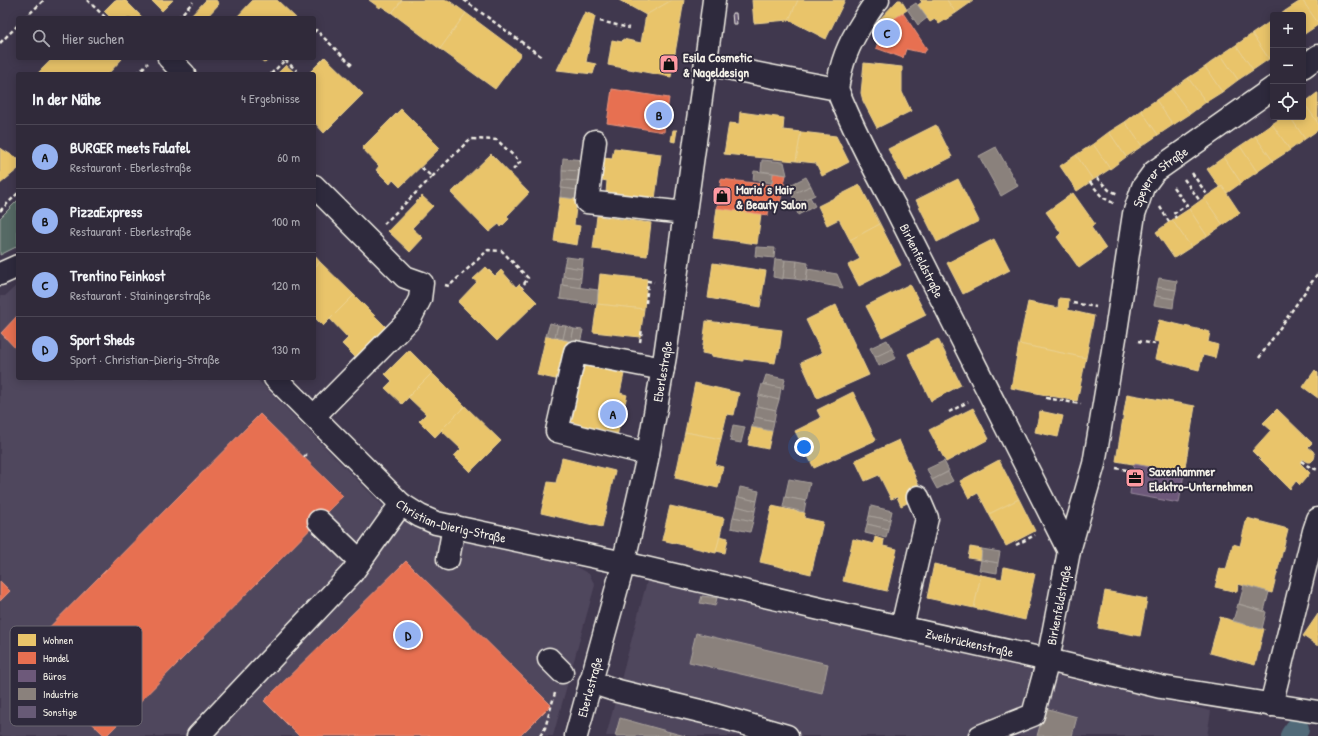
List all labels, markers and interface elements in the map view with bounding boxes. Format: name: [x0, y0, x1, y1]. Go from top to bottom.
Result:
map controls: [1270, 12, 1306, 120]
button: +: [1270, 12, 1306, 48]
search box: [16, 16, 316, 60]
pin: C: [874, 18, 900, 48]
icon: search: [30, 27, 52, 49]
text: Hier suchen: [62, 28, 124, 49]
place label: Esila Cosmetic & Nageldesign: [683, 48, 753, 82]
button: −: [1270, 48, 1306, 84]
shop icon: Esila Cosmetic & Nageldesign: [658, 53, 680, 75]
button: locate: [1270, 84, 1306, 120]
text: In der Nähe: [32, 87, 101, 110]
text: 4 Ergebnisse: [241, 89, 300, 107]
pin: B: [646, 100, 672, 130]
text: BURGER meets Falafel: [70, 137, 190, 158]
street label: Speyerer Straße: [1128, 142, 1191, 209]
text: A: [42, 148, 48, 166]
text: 60 m: [277, 148, 300, 166]
text: Restaurant · Eberlestraße: [70, 158, 191, 176]
place label: Maria' s Hair & Beauty Salon: [736, 180, 807, 214]
shop icon: Maria' s Hair & Beauty Salon: [711, 185, 733, 207]
text: PizzaExpress: [70, 201, 142, 222]
text: B: [42, 212, 48, 230]
text: 100 m: [272, 212, 300, 230]
street label: Birkenfeldstraße: [896, 220, 948, 301]
text: Restaurant · Eberlestraße: [70, 222, 191, 240]
text: Trentino Feinkost: [70, 265, 165, 286]
text: C: [41, 276, 49, 294]
text: 120 m: [272, 276, 300, 294]
text: Restaurant · Stainingerstraße: [70, 286, 211, 304]
text: Sport Sheds: [70, 329, 135, 350]
text: D: [42, 340, 48, 358]
text: 130 m: [272, 340, 300, 358]
street label: Eberlestraße: [648, 340, 676, 403]
text: Sport · Christian-Dierig-Straße: [70, 350, 220, 368]
pin: A: [600, 399, 626, 429]
your location: [794, 437, 814, 457]
place label: Saxenhammer Elektro-Unternehmen: [1149, 462, 1253, 495]
office icon: Saxenhammer Elektro-Unternehmen: [1124, 467, 1146, 489]
street label: Christian-Dierig-Straße: [392, 495, 508, 547]
street label: Birkenfeldstraße: [1042, 563, 1075, 647]
pin: D: [395, 620, 421, 650]
street label: Zweibrückenstraße: [924, 624, 1015, 661]
legend: [10, 626, 142, 726]
text: Wohnen: [43, 633, 73, 647]
text: Handel: [43, 651, 69, 665]
street label: Eberlestraße: [573, 655, 606, 719]
text: Büros: [43, 669, 66, 683]
text: Industrie: [43, 687, 79, 701]
text: Sonstige: [43, 705, 78, 719]

